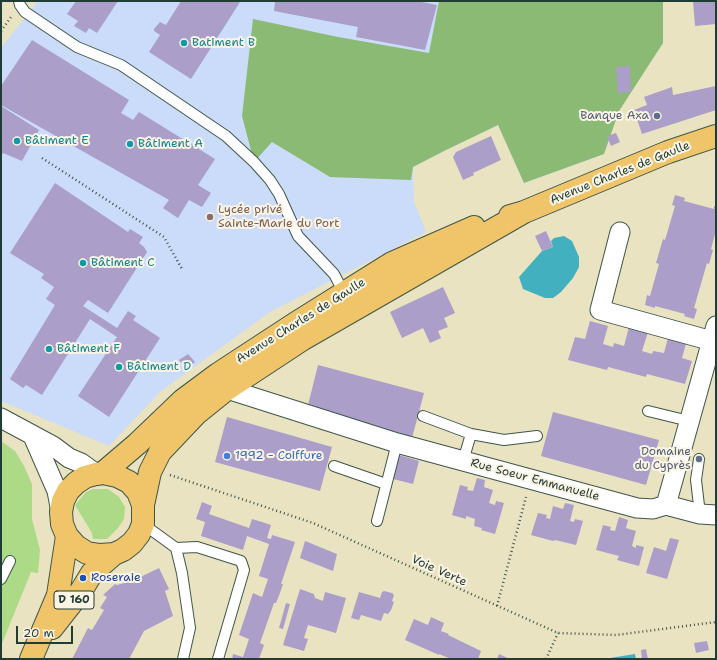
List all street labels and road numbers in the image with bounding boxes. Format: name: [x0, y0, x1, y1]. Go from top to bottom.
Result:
street label: Avenue Charles de Gaulle: [548, 138, 692, 208]
street label: Avenue Charles de Gaulle: [234, 275, 368, 367]
street label: Rue Soeur Emmanuelle: [469, 456, 601, 504]
street label: Voie Verte: [409, 552, 469, 590]
road number: D 160: [54, 591, 94, 609]

